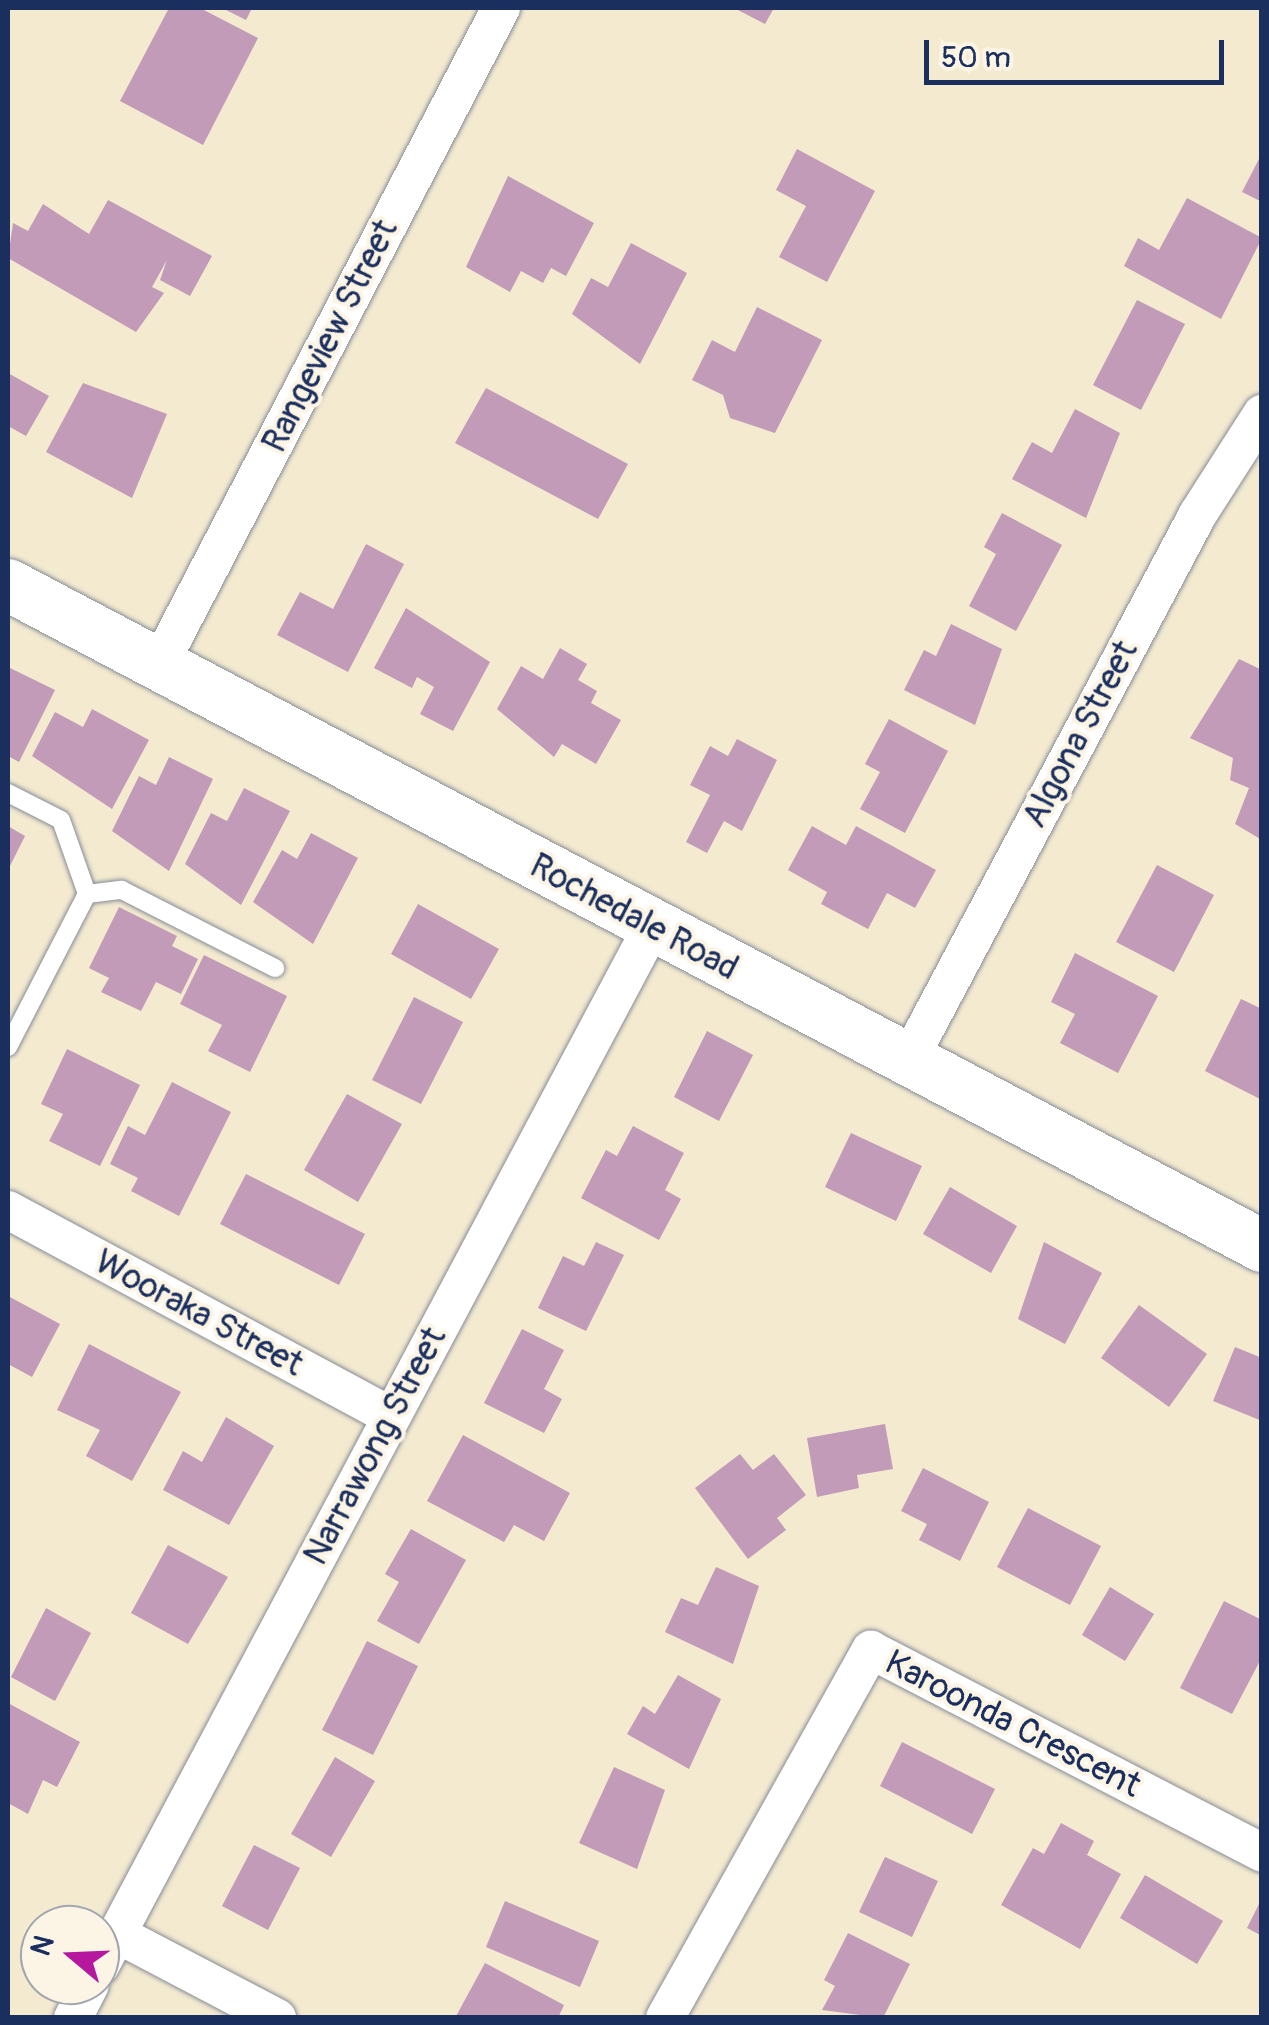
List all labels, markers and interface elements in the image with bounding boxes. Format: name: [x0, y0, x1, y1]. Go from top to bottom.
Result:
scale bar: [929, 20, 1229, 82]
text: 50 m: [941, 39, 1011, 76]
street label: Rangeview Street: [253, 213, 407, 459]
street label: Algona Street: [1013, 633, 1147, 835]
street label: Rochedale Road: [523, 845, 745, 989]
street label: Wooraka Street: [88, 1241, 310, 1385]
street label: Narrawong Street: [295, 1320, 455, 1572]
street label: Karoonda Crescent: [878, 1641, 1148, 1807]
north arrow: [20, 1905, 120, 2005]
text: N: [23, 1931, 63, 1960]

